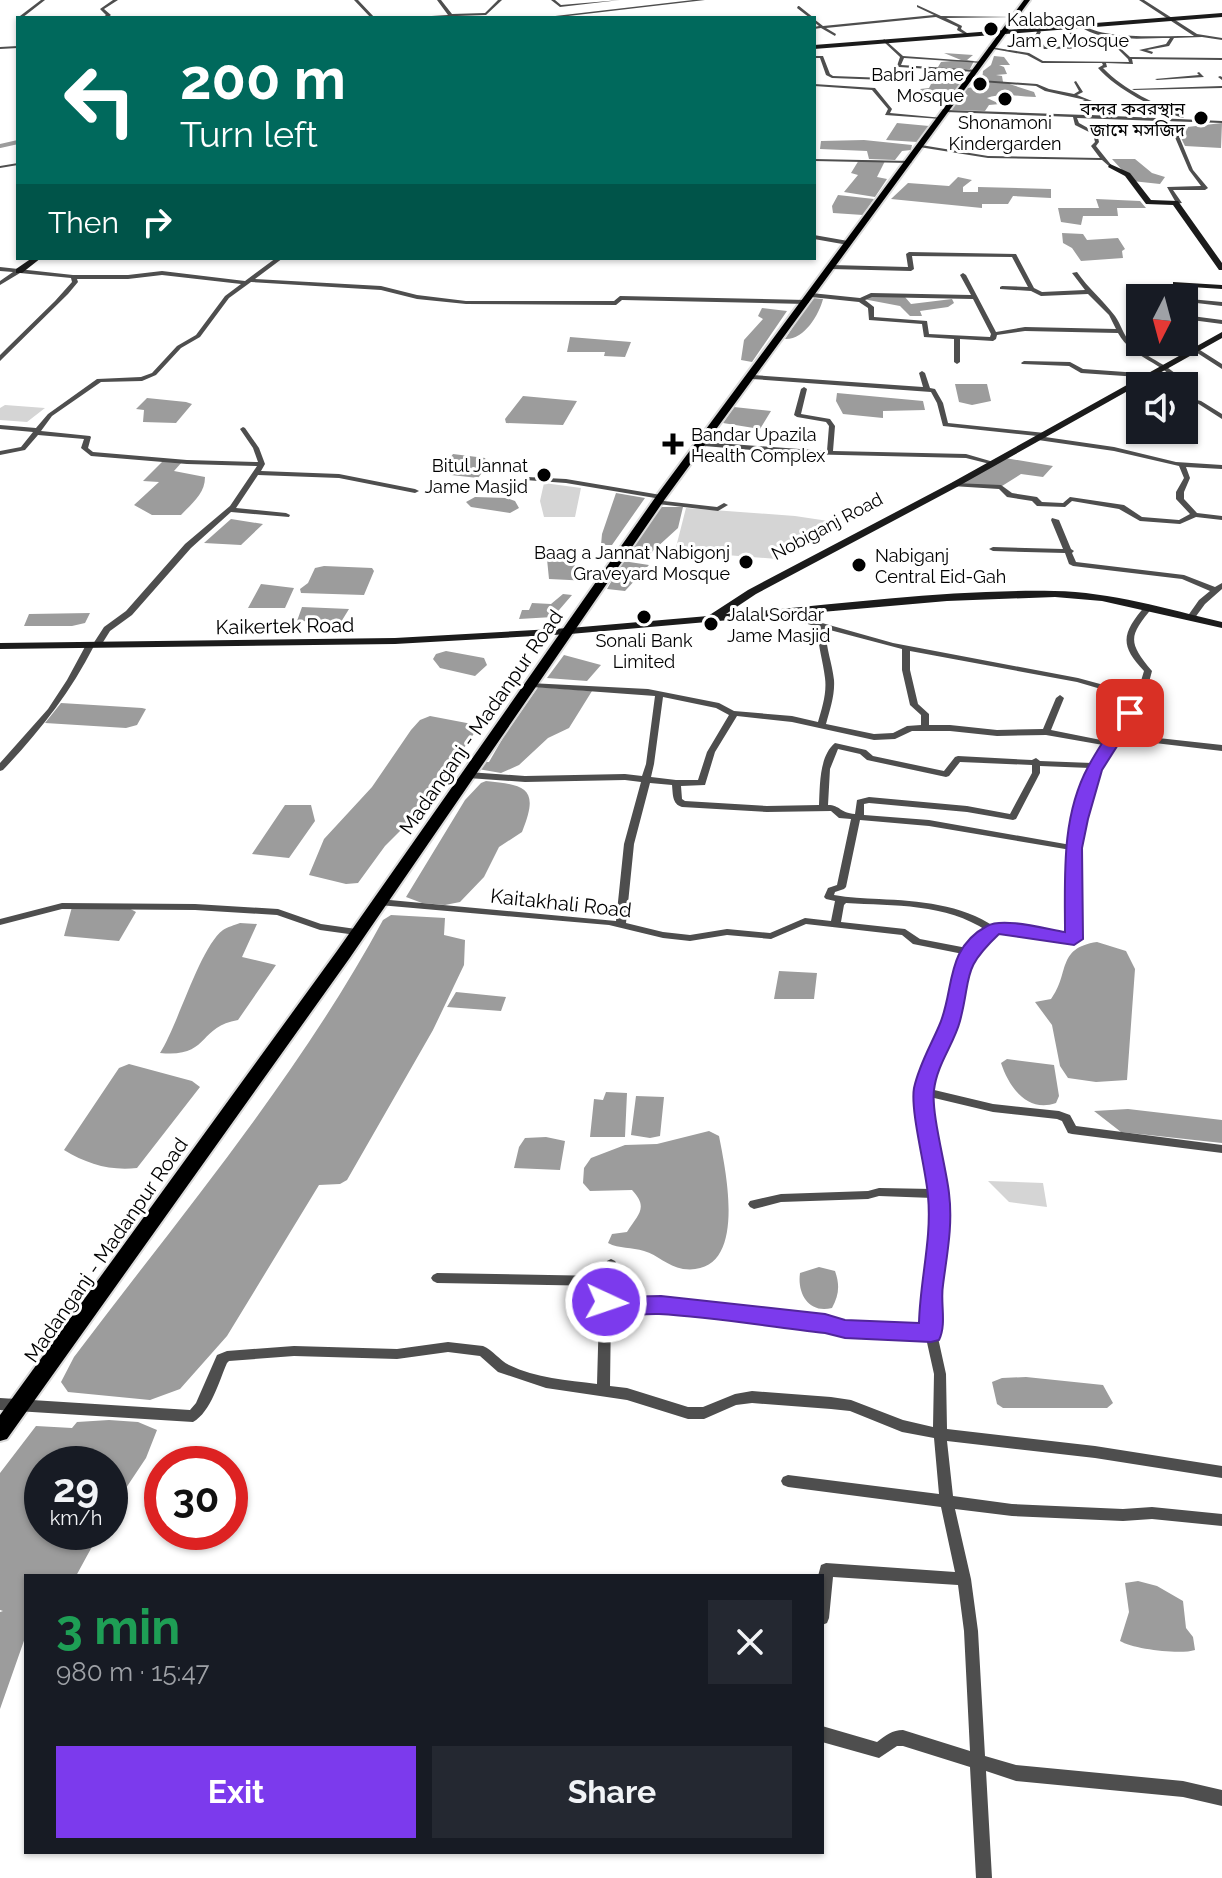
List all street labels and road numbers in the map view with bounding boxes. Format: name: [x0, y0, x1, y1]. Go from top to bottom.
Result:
street label: Nobiganj Road: [768, 488, 886, 564]
street label: Madanganj - Madanpur Road: [394, 605, 568, 839]
street label: Kaikertek Road: [215, 613, 355, 639]
street label: Kaitakhali Road: [489, 884, 633, 922]
street label: Madanganj - Madanpur Road: [19, 1133, 193, 1367]

